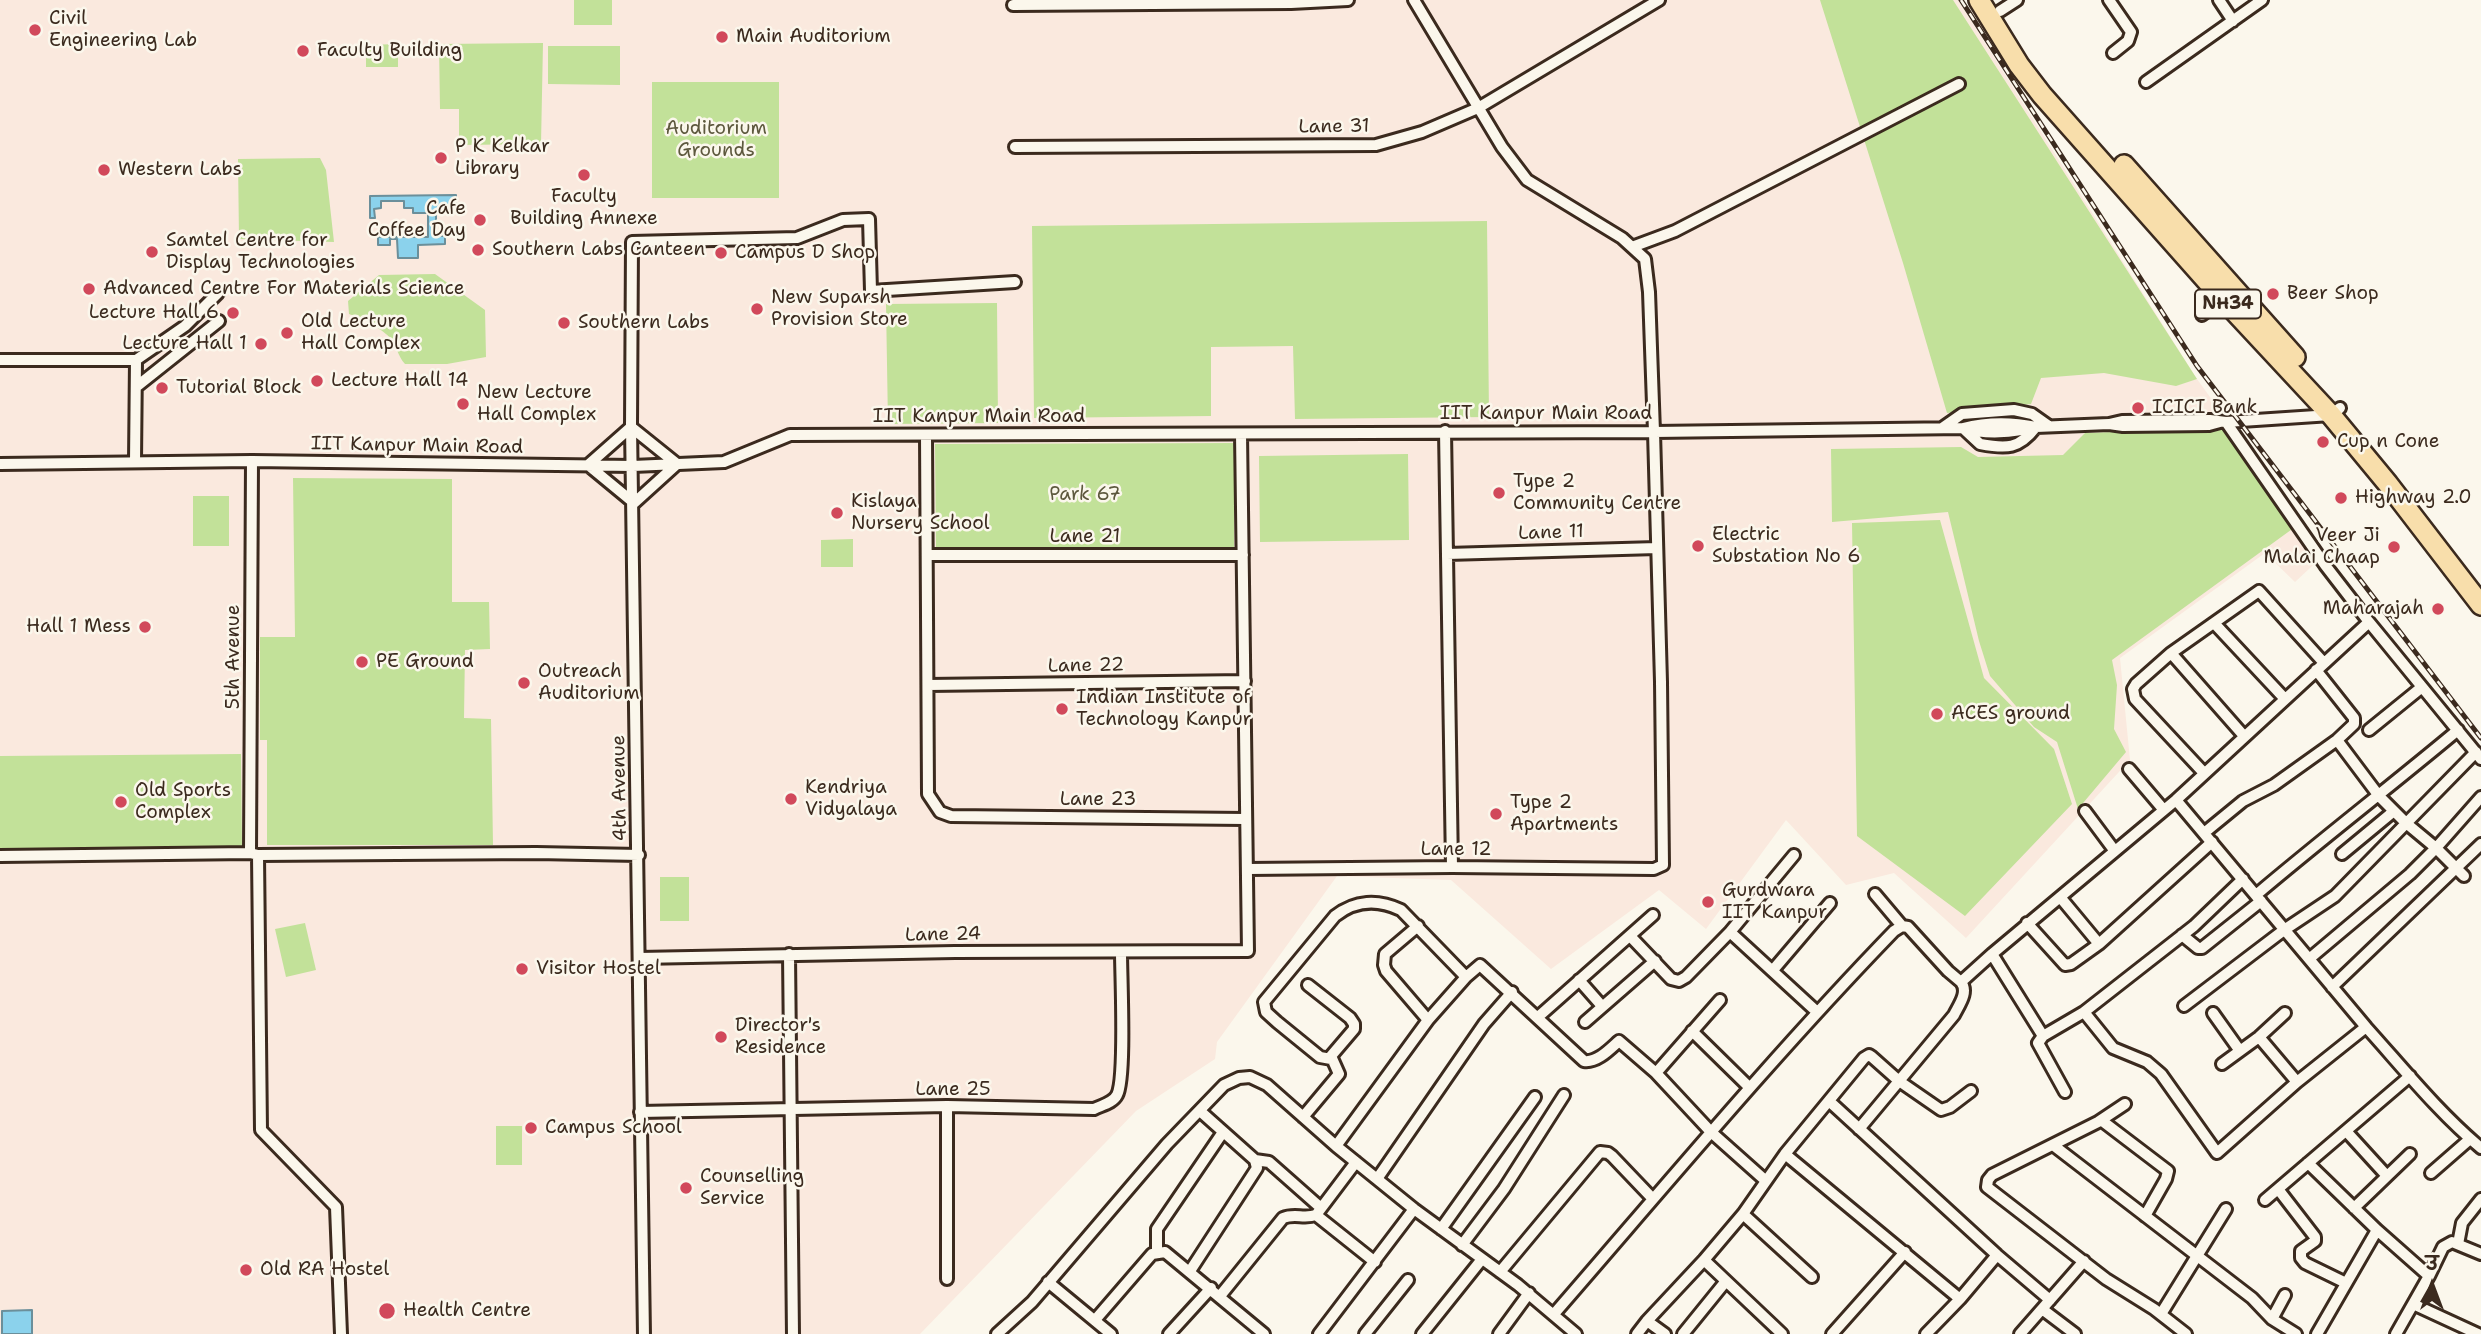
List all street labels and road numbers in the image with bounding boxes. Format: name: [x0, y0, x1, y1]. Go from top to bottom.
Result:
street label: Lane 31: [1298, 115, 1370, 139]
road number: NH34: [2195, 290, 2261, 318]
street label: IIT Kanpur Main Road: [1440, 403, 1652, 425]
street label: IIT Kanpur Main Road: [873, 406, 1085, 428]
street label: IIT Kanpur Main Road: [311, 433, 523, 459]
street label: Lane 11: [1518, 520, 1584, 546]
street label: Lane 21: [1049, 526, 1121, 548]
street label: 5th Avenue: [223, 605, 245, 709]
street label: Lane 22: [1048, 654, 1124, 678]
street label: 4th Avenue: [608, 735, 632, 841]
street label: Lane 23: [1060, 789, 1136, 811]
street label: Lane 12: [1420, 839, 1492, 861]
street label: Lane 24: [905, 923, 981, 947]
street label: Lane 25: [915, 1079, 991, 1101]

